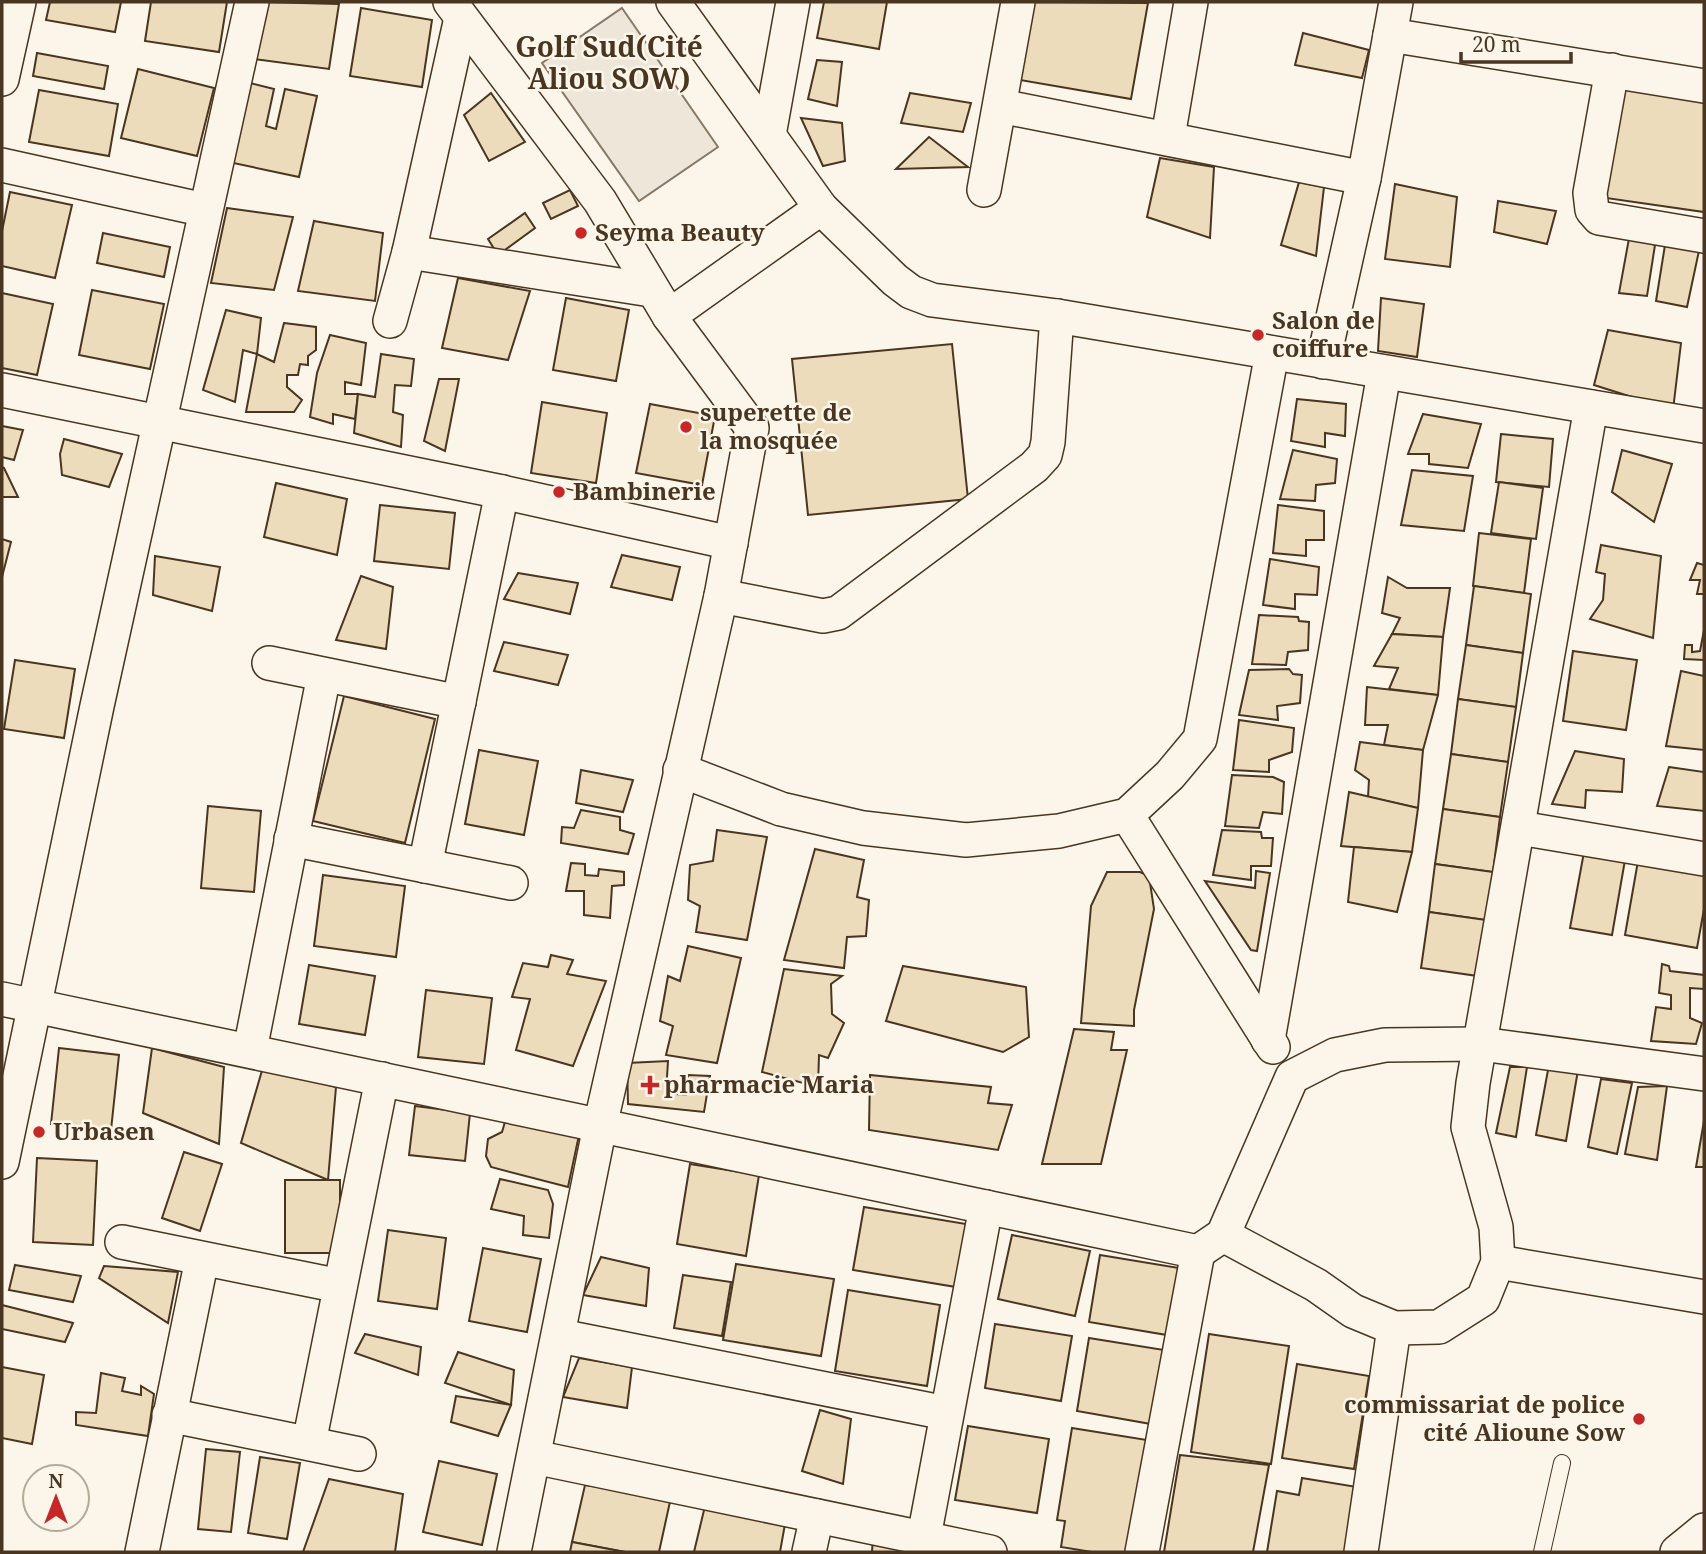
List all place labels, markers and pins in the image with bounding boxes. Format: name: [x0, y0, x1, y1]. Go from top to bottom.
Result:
place label: Seyma Beauty: [595, 215, 765, 248]
marker: Seyma Beauty: [573, 225, 589, 241]
place label: Salon de coiffure: [1272, 303, 1375, 364]
marker: Salon de coiffure: [1250, 327, 1266, 343]
place label: superette de la mosquée: [700, 395, 852, 456]
marker: superette de la mosquée: [678, 419, 694, 435]
place label: Bambinerie: [573, 474, 716, 507]
marker: Bambinerie: [551, 484, 567, 500]
place label: pharmacie Maria: [664, 1067, 874, 1100]
marker: pharmacie Maria: [642, 1077, 658, 1093]
place label: Urbasen: [53, 1114, 155, 1147]
marker: Urbasen: [31, 1124, 47, 1140]
place label: commissariat de police cité Alioune Sow: [1344, 1387, 1625, 1448]
marker: commissariat de police cité Alioune Sow: [1631, 1411, 1647, 1427]

